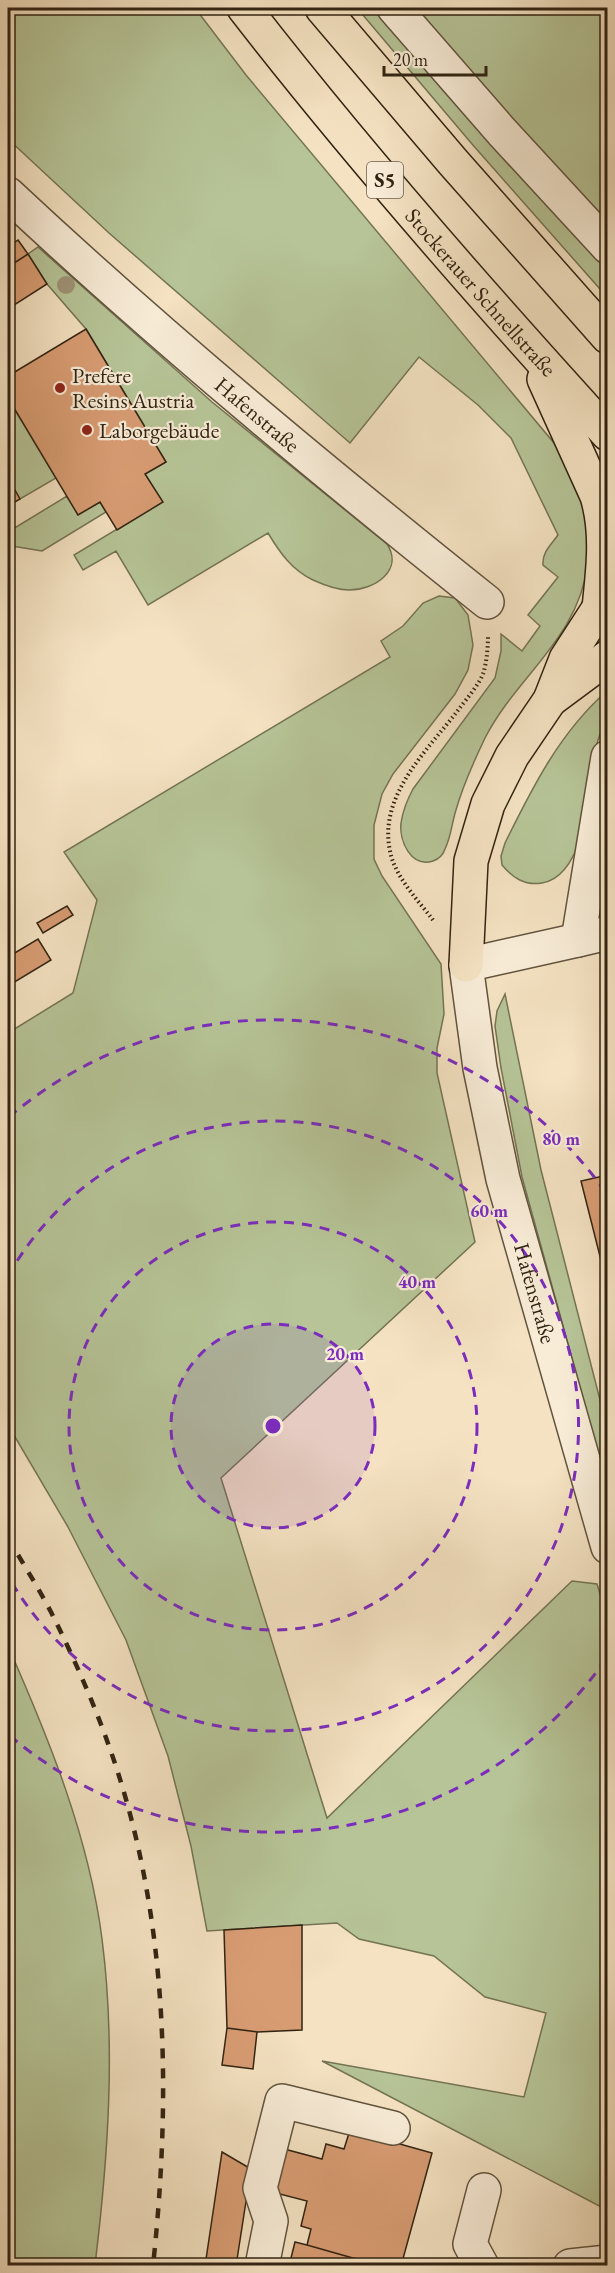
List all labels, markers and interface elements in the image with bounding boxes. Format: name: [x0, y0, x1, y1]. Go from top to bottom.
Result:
scale bar: [384, 39, 486, 77]
text: 20 m: [393, 48, 428, 71]
road number: S5: [367, 162, 403, 198]
street label: Stockerauer Schnellstraße: [399, 202, 563, 383]
place label: Prefere Resins Austria: [72, 361, 194, 415]
street label: Hafenstraße: [208, 370, 306, 459]
marker: Prefere Resins Austria: [53, 381, 67, 395]
place label: Laborgebäude: [99, 416, 220, 445]
marker: Laborgebäude: [80, 423, 94, 437]
text: 80 m: [542, 1127, 580, 1150]
text: 60 m: [470, 1199, 508, 1222]
street label: Hafenstraße: [507, 1240, 563, 1347]
text: 40 m: [398, 1270, 436, 1293]
text: 20 m: [326, 1342, 364, 1365]
centre of rings: [263, 1416, 283, 1436]

